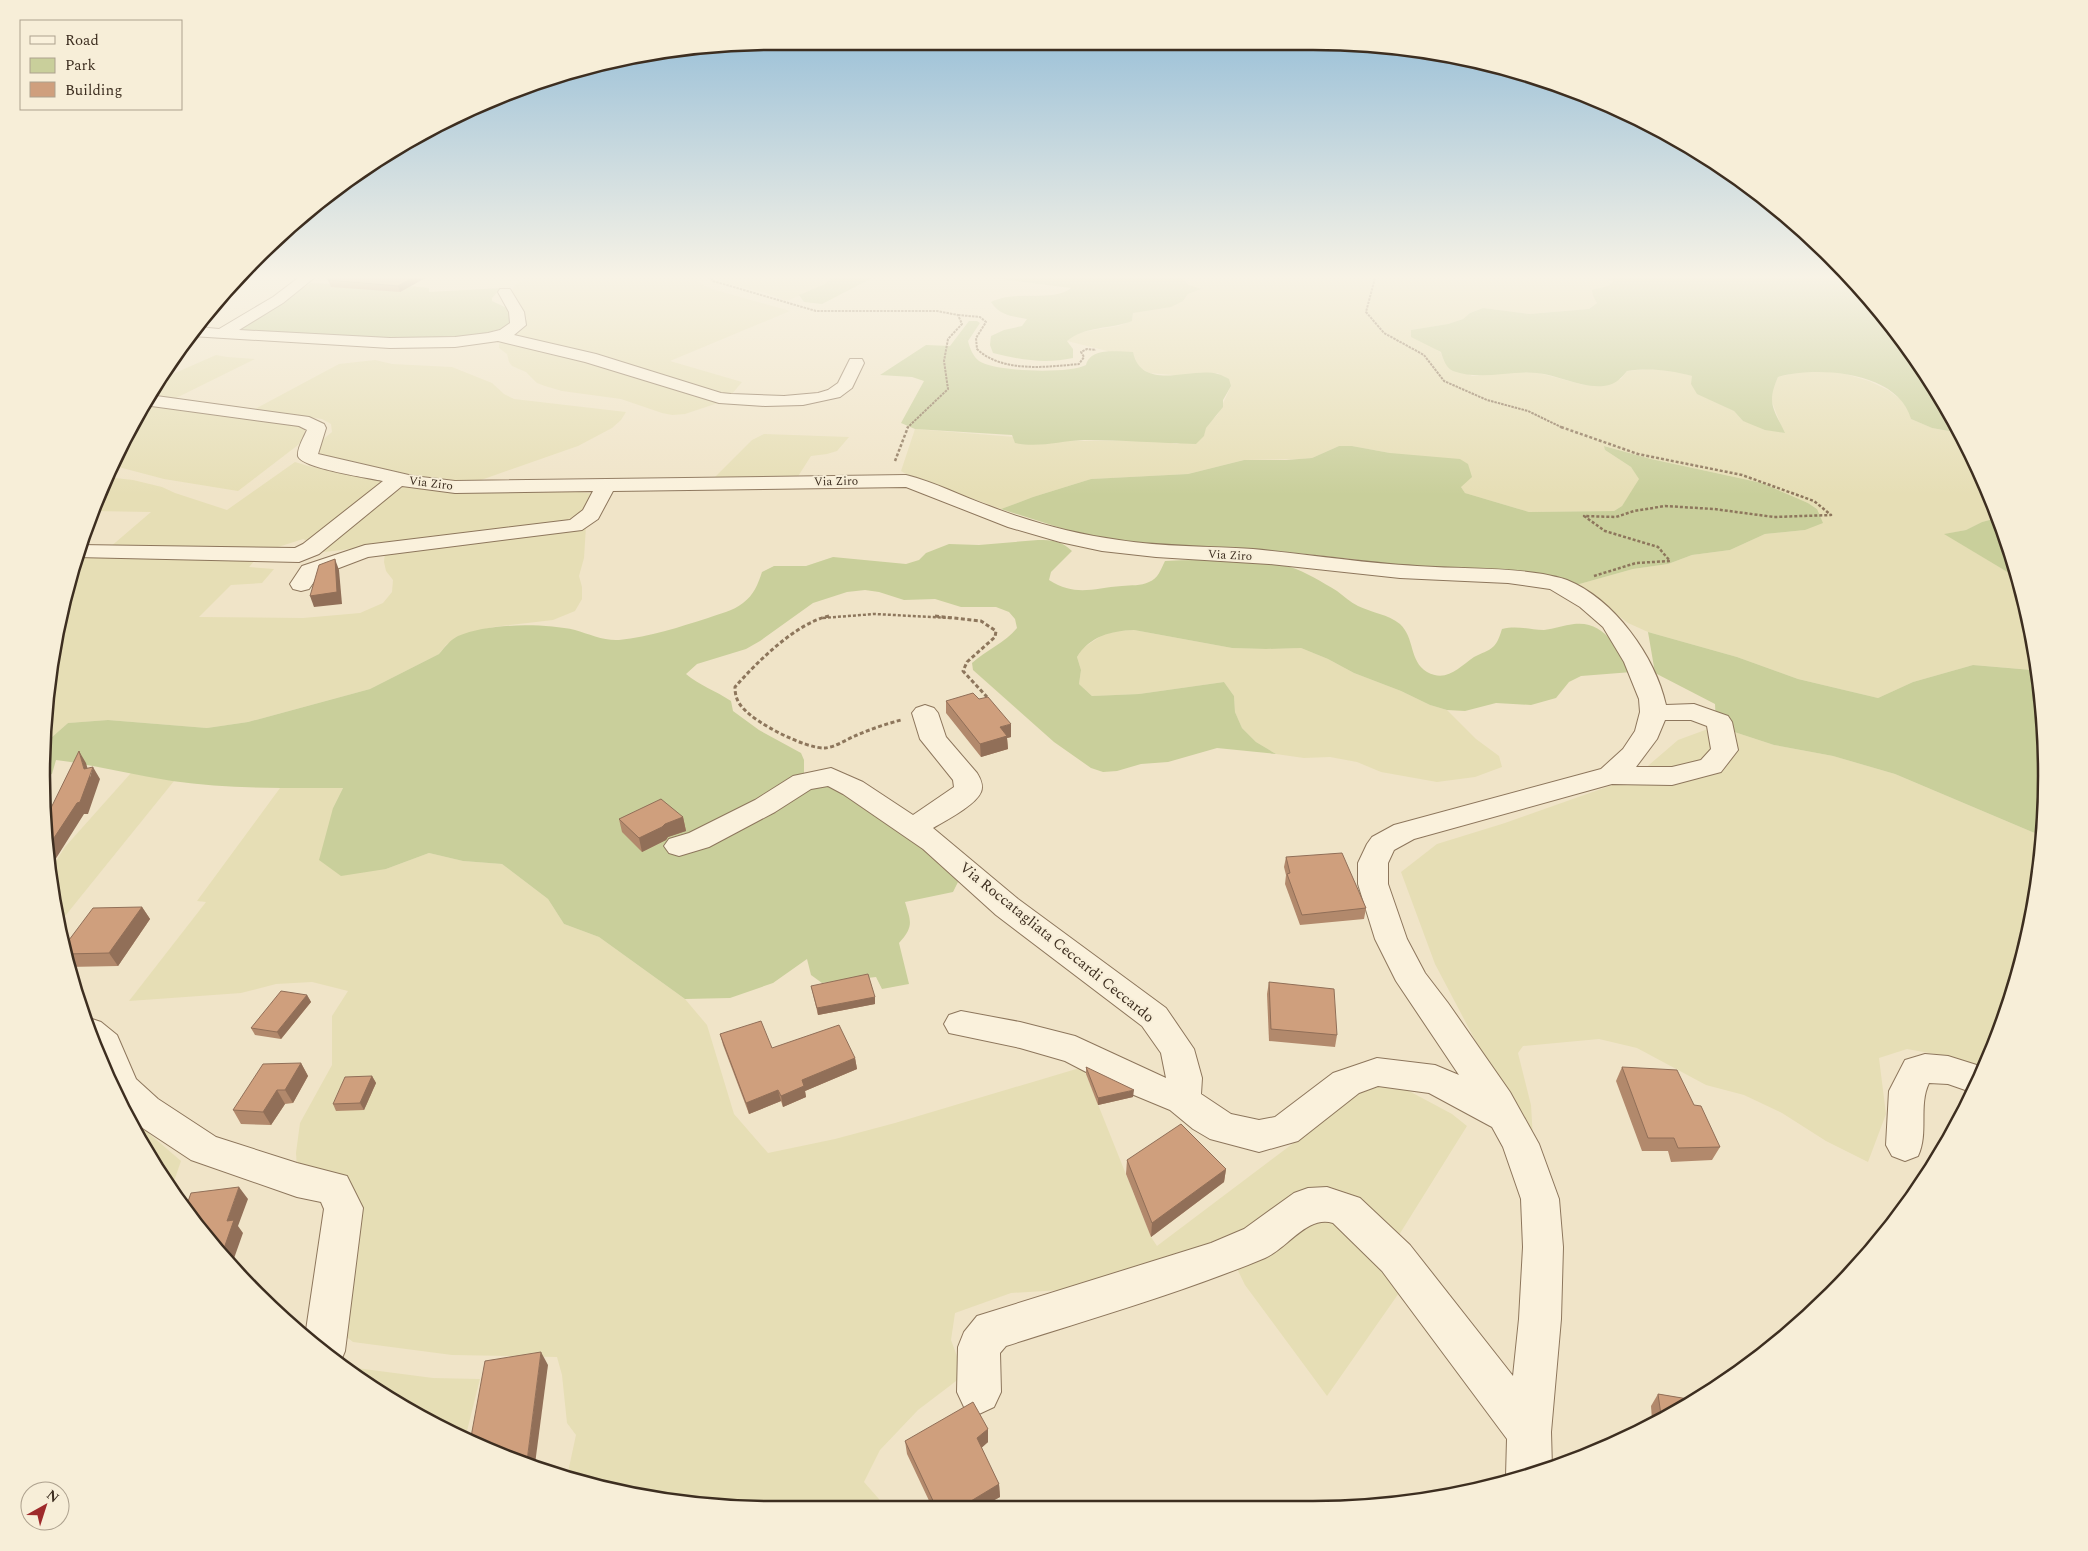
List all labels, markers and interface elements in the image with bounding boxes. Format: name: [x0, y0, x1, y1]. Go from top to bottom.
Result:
legend: [20, 20, 182, 110]
text: Road: [65, 29, 99, 52]
text: Park: [65, 54, 96, 77]
text: Building: [65, 79, 122, 102]
street label: Via Ziro: [408, 471, 454, 496]
street label: Via Ziro: [814, 472, 858, 491]
street label: Via Ziro: [1207, 545, 1253, 566]
street label: Via Roccatagliata Ceccardi Ceccardo: [954, 856, 1159, 1028]
north arrow: [20, 1481, 70, 1531]
text: N: [42, 1485, 64, 1508]

